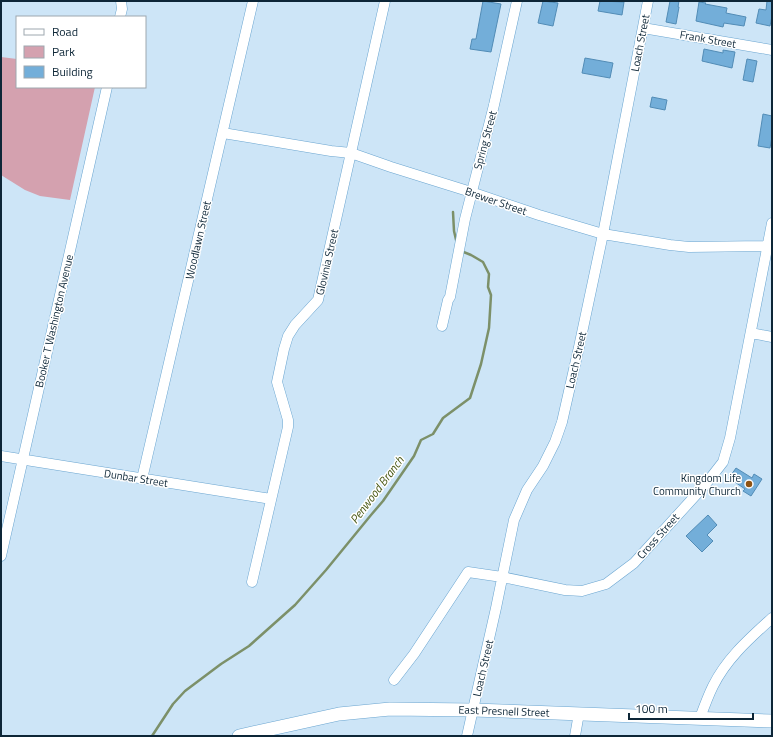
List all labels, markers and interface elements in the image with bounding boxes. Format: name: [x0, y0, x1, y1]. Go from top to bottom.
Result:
street label: Loach Street: [627, 13, 653, 73]
legend: [16, 16, 146, 88]
text: Road: [52, 22, 78, 41]
street label: Frank Street: [679, 26, 738, 52]
text: Park: [52, 42, 75, 61]
text: Building: [52, 62, 93, 81]
street label: Spring Street: [469, 109, 501, 171]
street label: Brewer Street: [463, 183, 529, 219]
street label: Woodlawn Street: [181, 199, 215, 281]
street label: Glovinia Street: [312, 227, 342, 297]
street label: Booker T Washington Avenue: [31, 253, 77, 389]
street label: Loach Street: [562, 330, 590, 390]
water label: Penwood Branch: [345, 451, 409, 528]
street label: Dunbar Street: [103, 465, 169, 491]
place label: Kingdom Life Community Church: [653, 470, 741, 499]
marker: Kingdom Life Community Church: [744, 479, 754, 489]
street label: Cross Street: [633, 510, 683, 562]
street label: Loach Street: [469, 638, 497, 698]
scale bar: [629, 695, 753, 721]
text: 100 m: [635, 699, 668, 718]
street label: East Presnell Street: [458, 701, 550, 721]

